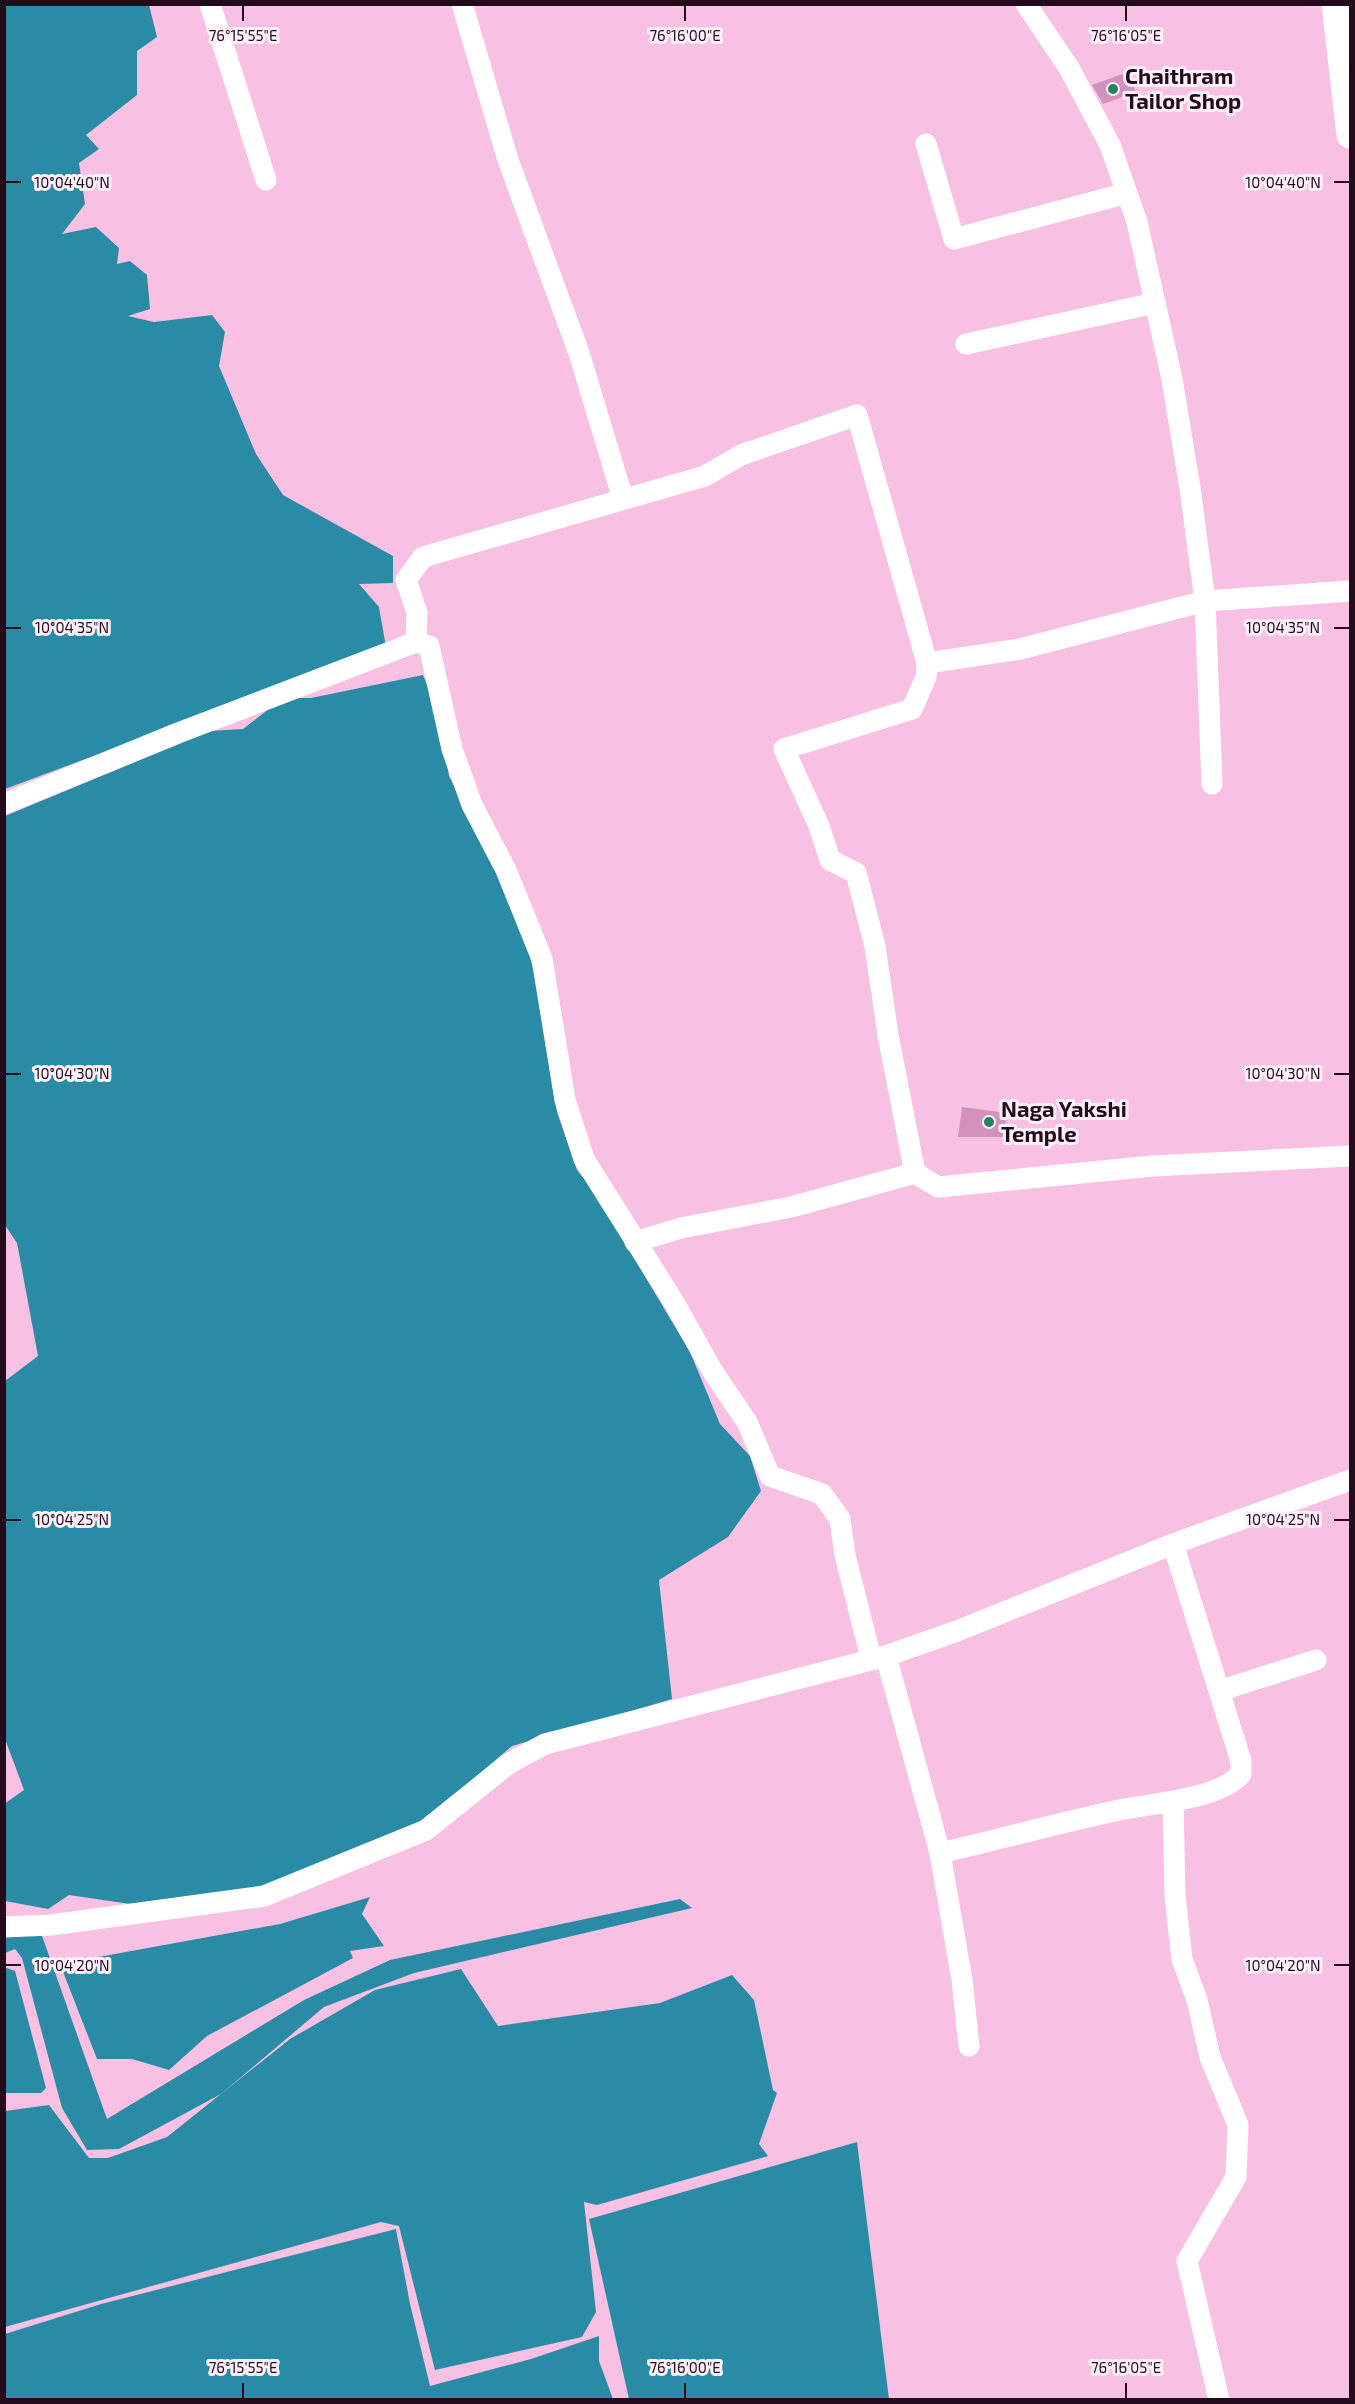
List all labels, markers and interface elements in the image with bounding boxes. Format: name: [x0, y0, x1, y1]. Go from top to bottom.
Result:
text: 76°15'55"E: [209, 26, 277, 44]
text: 76°16'00"E: [649, 26, 721, 44]
text: 76°16'05"E: [1091, 26, 1161, 44]
place label: Chaithram Tailor Shop: [1125, 62, 1241, 113]
marker: Chaithram Tailor Shop: [1106, 82, 1120, 96]
text: 10°04'40"N: [34, 173, 110, 191]
text: 10°04'40"N: [1245, 173, 1321, 191]
text: 10°04'35"N: [35, 618, 109, 636]
text: 10°04'35"N: [1246, 618, 1320, 636]
text: 10°04'30"N: [34, 1064, 110, 1082]
text: 10°04'30"N: [1245, 1064, 1321, 1082]
place label: Naga Yakshi Temple: [1001, 1095, 1127, 1146]
marker: Naga Yakshi Temple: [982, 1115, 996, 1129]
text: 10°04'25"N: [35, 1510, 109, 1528]
text: 10°04'25"N: [1246, 1510, 1320, 1528]
text: 10°04'20"N: [34, 1956, 110, 1974]
text: 10°04'20"N: [1245, 1956, 1321, 1974]
text: 76°15'55"E: [209, 2358, 277, 2376]
text: 76°16'00"E: [649, 2358, 721, 2376]
text: 76°16'05"E: [1091, 2358, 1161, 2376]

